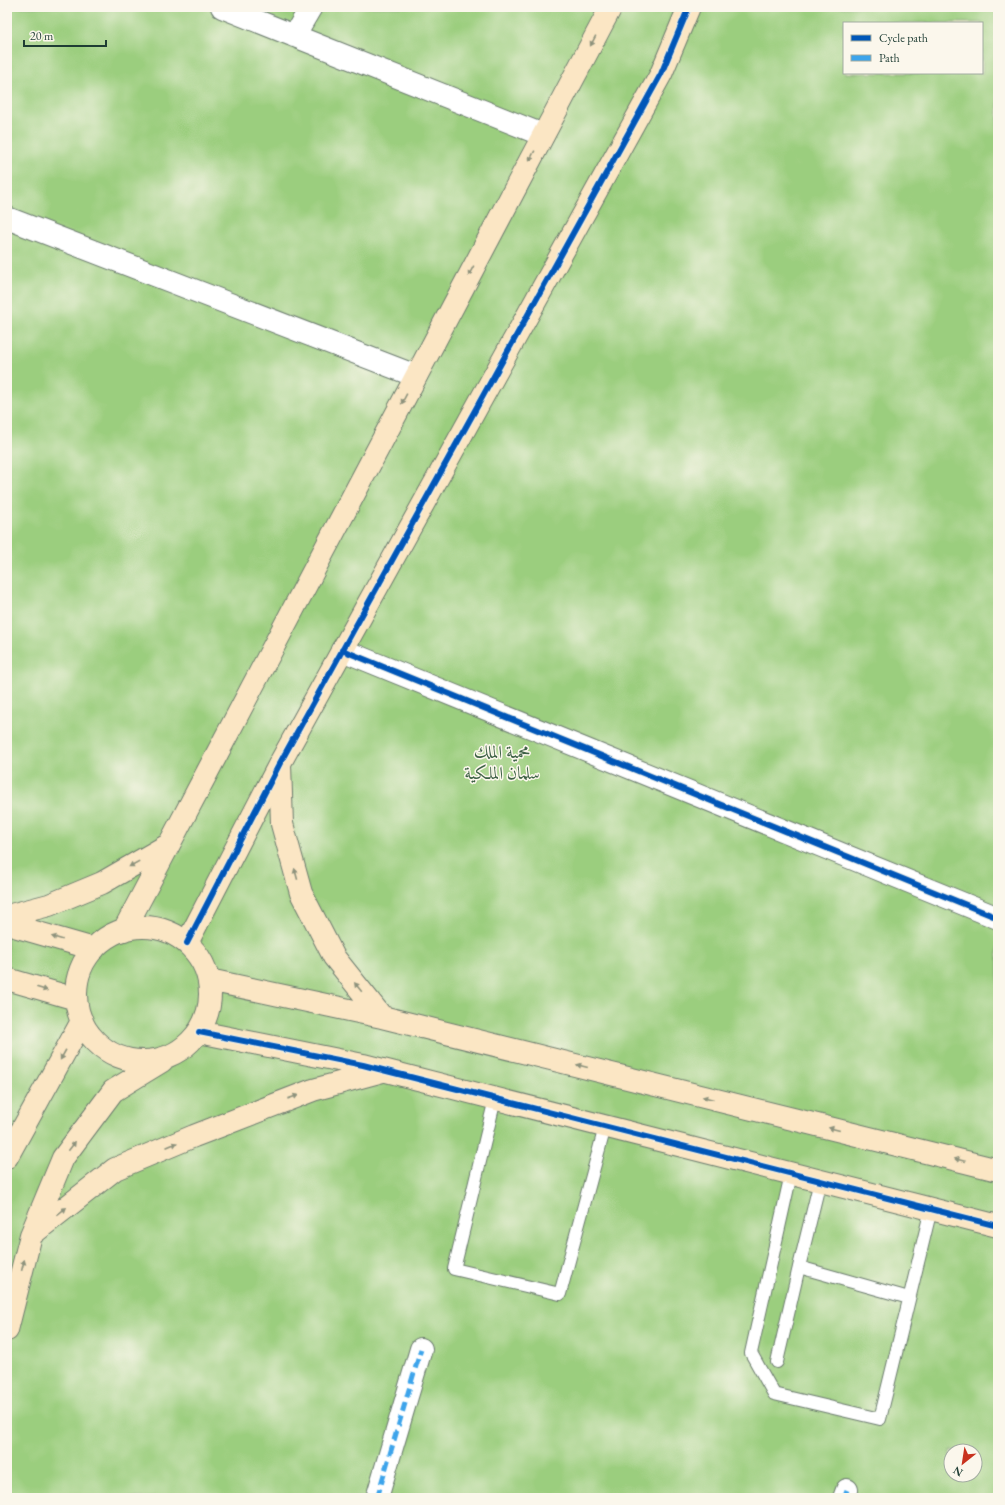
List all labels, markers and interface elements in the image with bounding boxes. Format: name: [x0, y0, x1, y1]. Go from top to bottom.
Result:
scale bar: [24, 22, 106, 48]
legend: [843, 22, 983, 74]
text: 20 m: [30, 28, 54, 44]
text: Cycle path: [879, 30, 928, 46]
one-way arrow: [589, 36, 596, 47]
text: Path: [879, 50, 900, 66]
one-way arrow: [529, 151, 535, 162]
one-way arrow: [468, 266, 474, 277]
one-way arrow: [401, 393, 407, 404]
park label: محمية الملك سلمان الملكية: [464, 740, 540, 784]
one-way arrow: [129, 861, 140, 868]
one-way arrow: [293, 867, 299, 879]
one-way arrow: [50, 935, 62, 941]
one-way arrow: [353, 981, 362, 992]
one-way arrow: [36, 986, 48, 992]
one-way arrow: [60, 1050, 66, 1061]
one-way arrow: [575, 1063, 588, 1069]
one-way arrow: [288, 1094, 300, 1100]
one-way arrow: [702, 1094, 714, 1100]
one-way arrow: [828, 1126, 840, 1132]
one-way arrow: [68, 1140, 76, 1151]
one-way arrow: [167, 1142, 178, 1148]
one-way arrow: [954, 1157, 966, 1163]
one-way arrow: [56, 1206, 67, 1215]
one-way arrow: [21, 1259, 27, 1272]
north arrow: [943, 1443, 983, 1483]
text: N: [951, 1463, 965, 1480]

